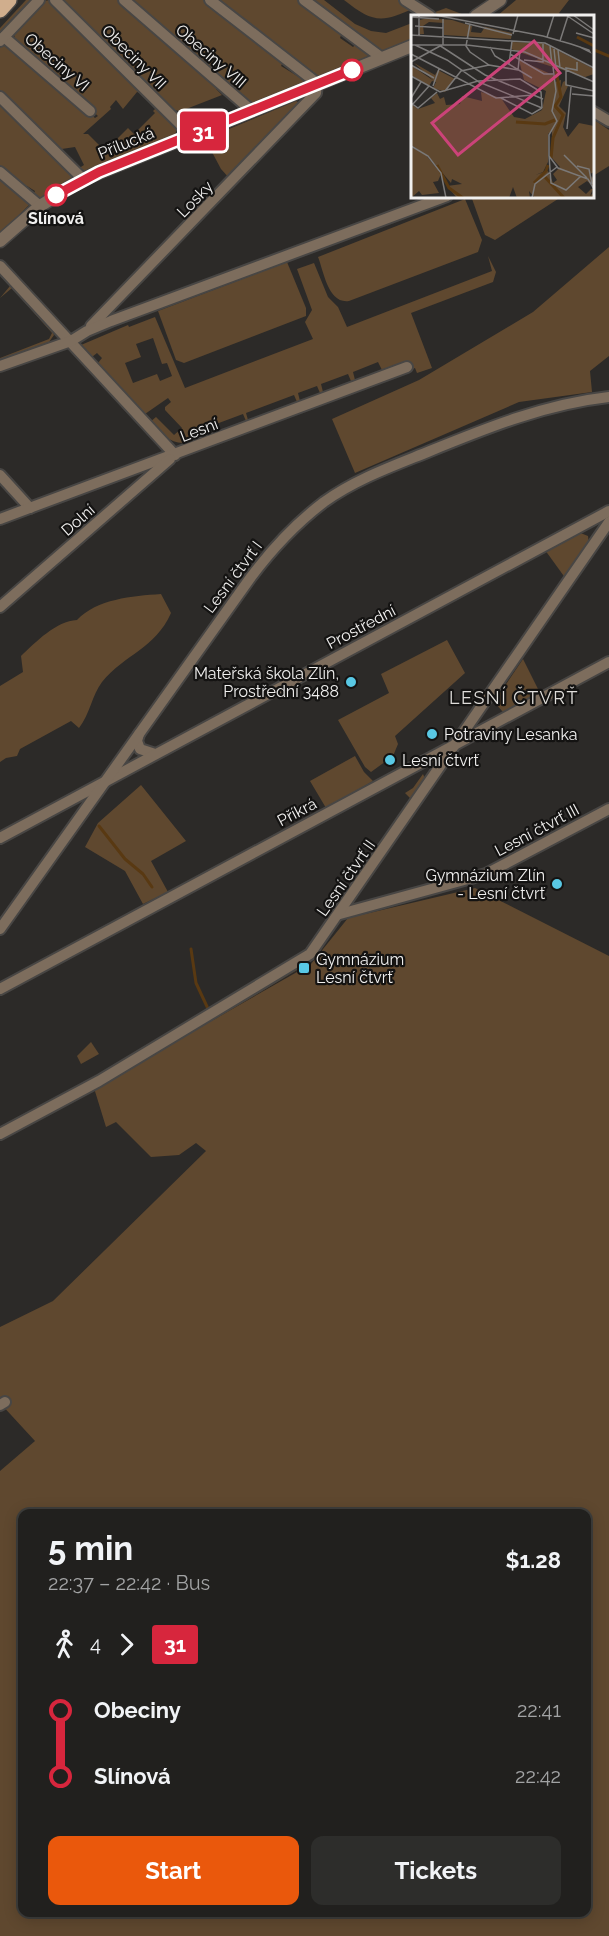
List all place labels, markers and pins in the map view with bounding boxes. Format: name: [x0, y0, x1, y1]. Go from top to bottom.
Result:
unlabelled marker: [341, 59, 363, 81]
marker: Slínová: [45, 184, 67, 206]
place label: Slínová: [28, 209, 84, 228]
place label: Mateřská škola Zlín, Prostřední 3488: [194, 664, 339, 701]
marker: Mateřská škola Zlín, Prostřední 3488: [344, 675, 358, 689]
place label: Potraviny Lesanka: [444, 725, 578, 744]
marker: Potraviny Lesanka: [425, 727, 439, 741]
place label: Lesní čtvrť: [402, 751, 479, 770]
marker: Lesní čtvrť: [383, 753, 397, 767]
place label: Gymnázium Zlín - Lesní čtvrť: [425, 866, 546, 903]
marker: Gymnázium Zlín - Lesní čtvrť: [550, 877, 564, 891]
place label: Gymnázium Lesní čtvrť: [316, 950, 404, 987]
marker: Gymnázium Lesní čtvrť: [297, 961, 311, 975]

